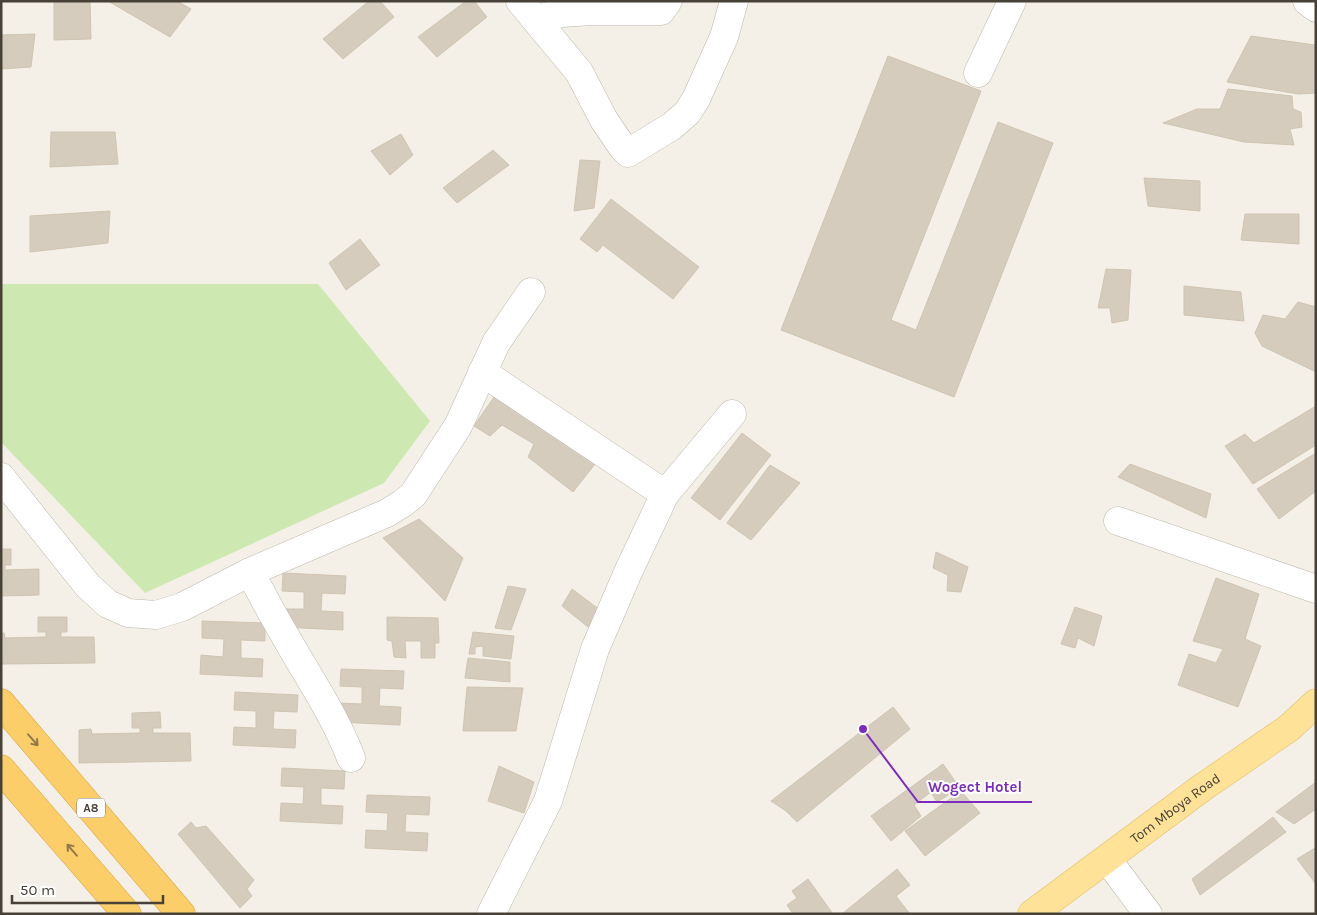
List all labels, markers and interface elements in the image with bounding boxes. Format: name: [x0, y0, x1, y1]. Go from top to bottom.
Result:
one-way arrow: [27, 733, 38, 746]
street label: Tom Mboya Road: [1127, 769, 1223, 847]
callout: Wogect Hotel: [918, 772, 1032, 802]
text: Wogect Hotel: [928, 778, 1022, 796]
road number: A8: [77, 798, 105, 818]
one-way arrow: [66, 844, 78, 857]
scale bar: [12, 872, 164, 904]
text: 50 m: [20, 881, 55, 899]

